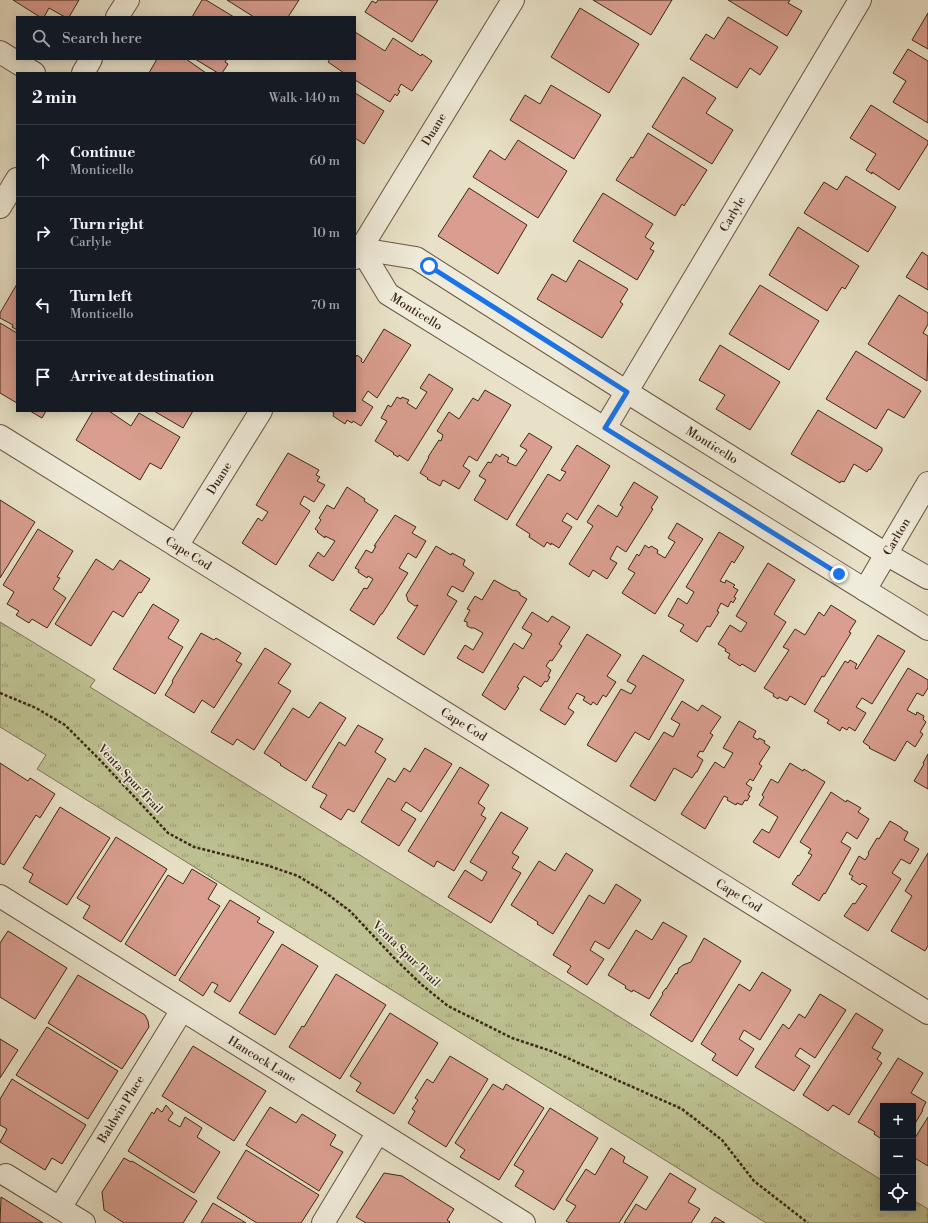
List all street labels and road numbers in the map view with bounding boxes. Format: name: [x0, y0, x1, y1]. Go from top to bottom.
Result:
street label: Duane: [418, 110, 450, 148]
street label: Carlyle: [716, 194, 749, 234]
street label: Monticello: [388, 290, 446, 334]
street label: Monticello: [683, 423, 741, 467]
street label: Duane: [204, 459, 235, 497]
street label: Carlton: [880, 515, 913, 558]
street label: Cape Cod: [163, 533, 215, 573]
street label: Cape Cod: [438, 704, 490, 744]
street label: Venta Spur Trail: [94, 741, 166, 817]
street label: Cape Cod: [713, 875, 765, 915]
street label: Venta Spur Trail: [368, 917, 443, 991]
street label: Hancock Lane: [225, 1033, 299, 1087]
street label: Baldwin Place: [94, 1073, 147, 1147]

